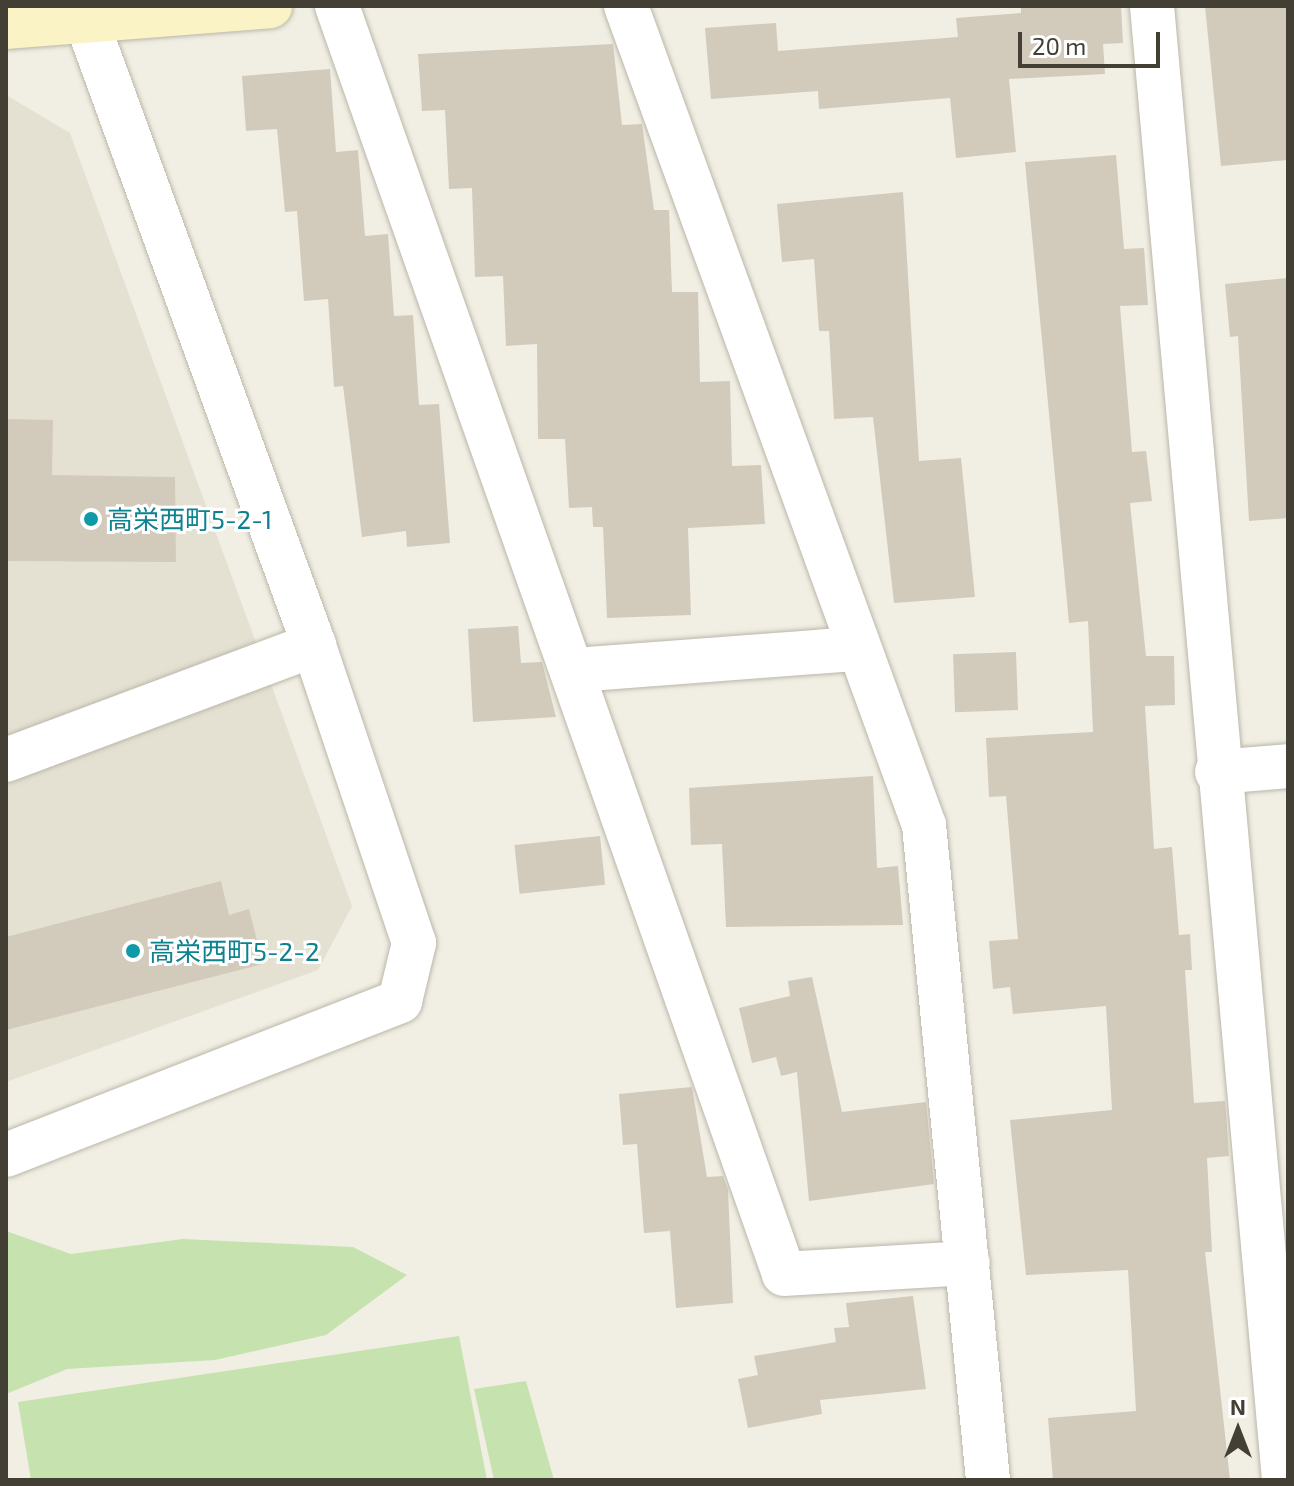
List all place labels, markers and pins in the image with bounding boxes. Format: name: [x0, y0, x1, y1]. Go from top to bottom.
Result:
place label: 高栄西町5-2-1: [107, 503, 272, 535]
marker: 高栄西町5-2-1: [82, 510, 100, 528]
place label: 高栄西町5-2-2: [149, 935, 320, 967]
marker: 高栄西町5-2-2: [124, 942, 142, 960]

